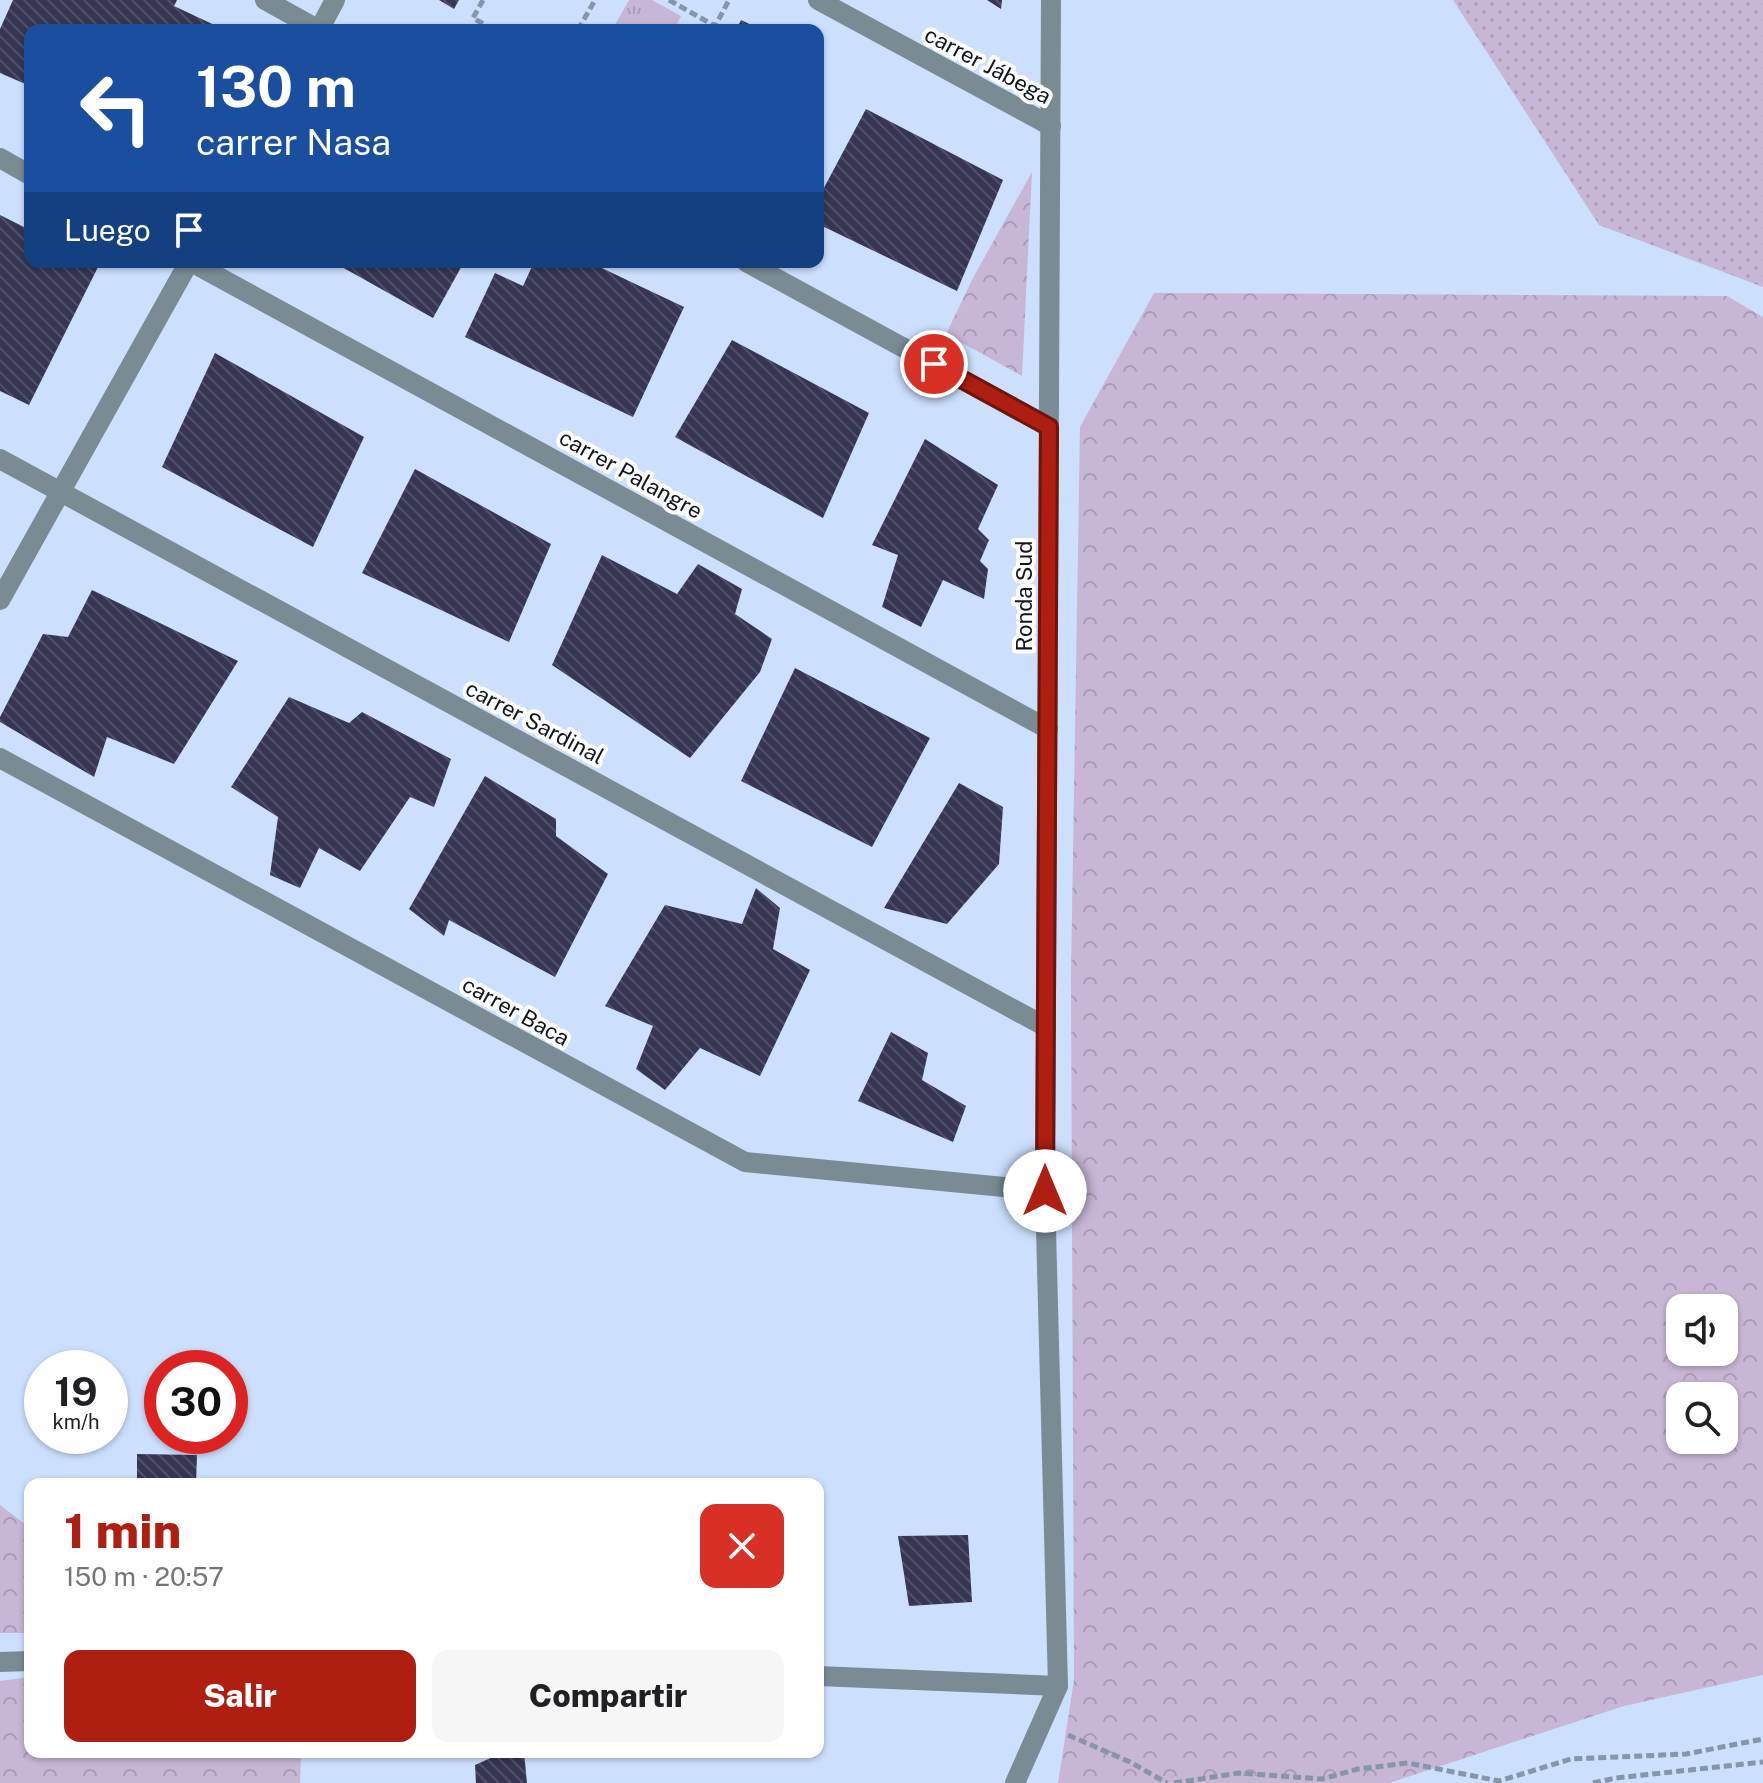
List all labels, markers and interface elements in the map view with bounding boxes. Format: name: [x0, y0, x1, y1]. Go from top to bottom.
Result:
street label: carrer Jábega: [920, 21, 1056, 109]
text: 130 m: [196, 54, 356, 120]
icon: left: [64, 56, 168, 160]
text: carrer Nasa: [196, 121, 391, 163]
icon: arrive: [167, 208, 211, 252]
text: Luego: [64, 212, 151, 248]
pin: [900, 330, 968, 398]
icon: arrive: [912, 342, 956, 386]
street label: carrer Palangre: [555, 424, 707, 524]
street label: Ronda Sud: [1011, 541, 1037, 651]
street label: carrer Sardinal: [461, 675, 609, 769]
street label: carrer Baca: [458, 971, 574, 1051]
position arrow: [1003, 1149, 1087, 1233]
map controls: [1666, 1294, 1738, 1454]
button: sound: [1666, 1294, 1738, 1366]
speed limit sign: 30: [144, 1350, 248, 1454]
text: 19: [54, 1368, 98, 1415]
button: search: [1666, 1382, 1738, 1454]
text: km/h: [52, 1410, 100, 1434]
text: 1 min: [64, 1502, 181, 1559]
button: close: [700, 1504, 784, 1588]
text: 150 m · 20:57: [64, 1561, 224, 1592]
button: Salir: [64, 1650, 416, 1742]
button: Compartir: [432, 1650, 784, 1742]

